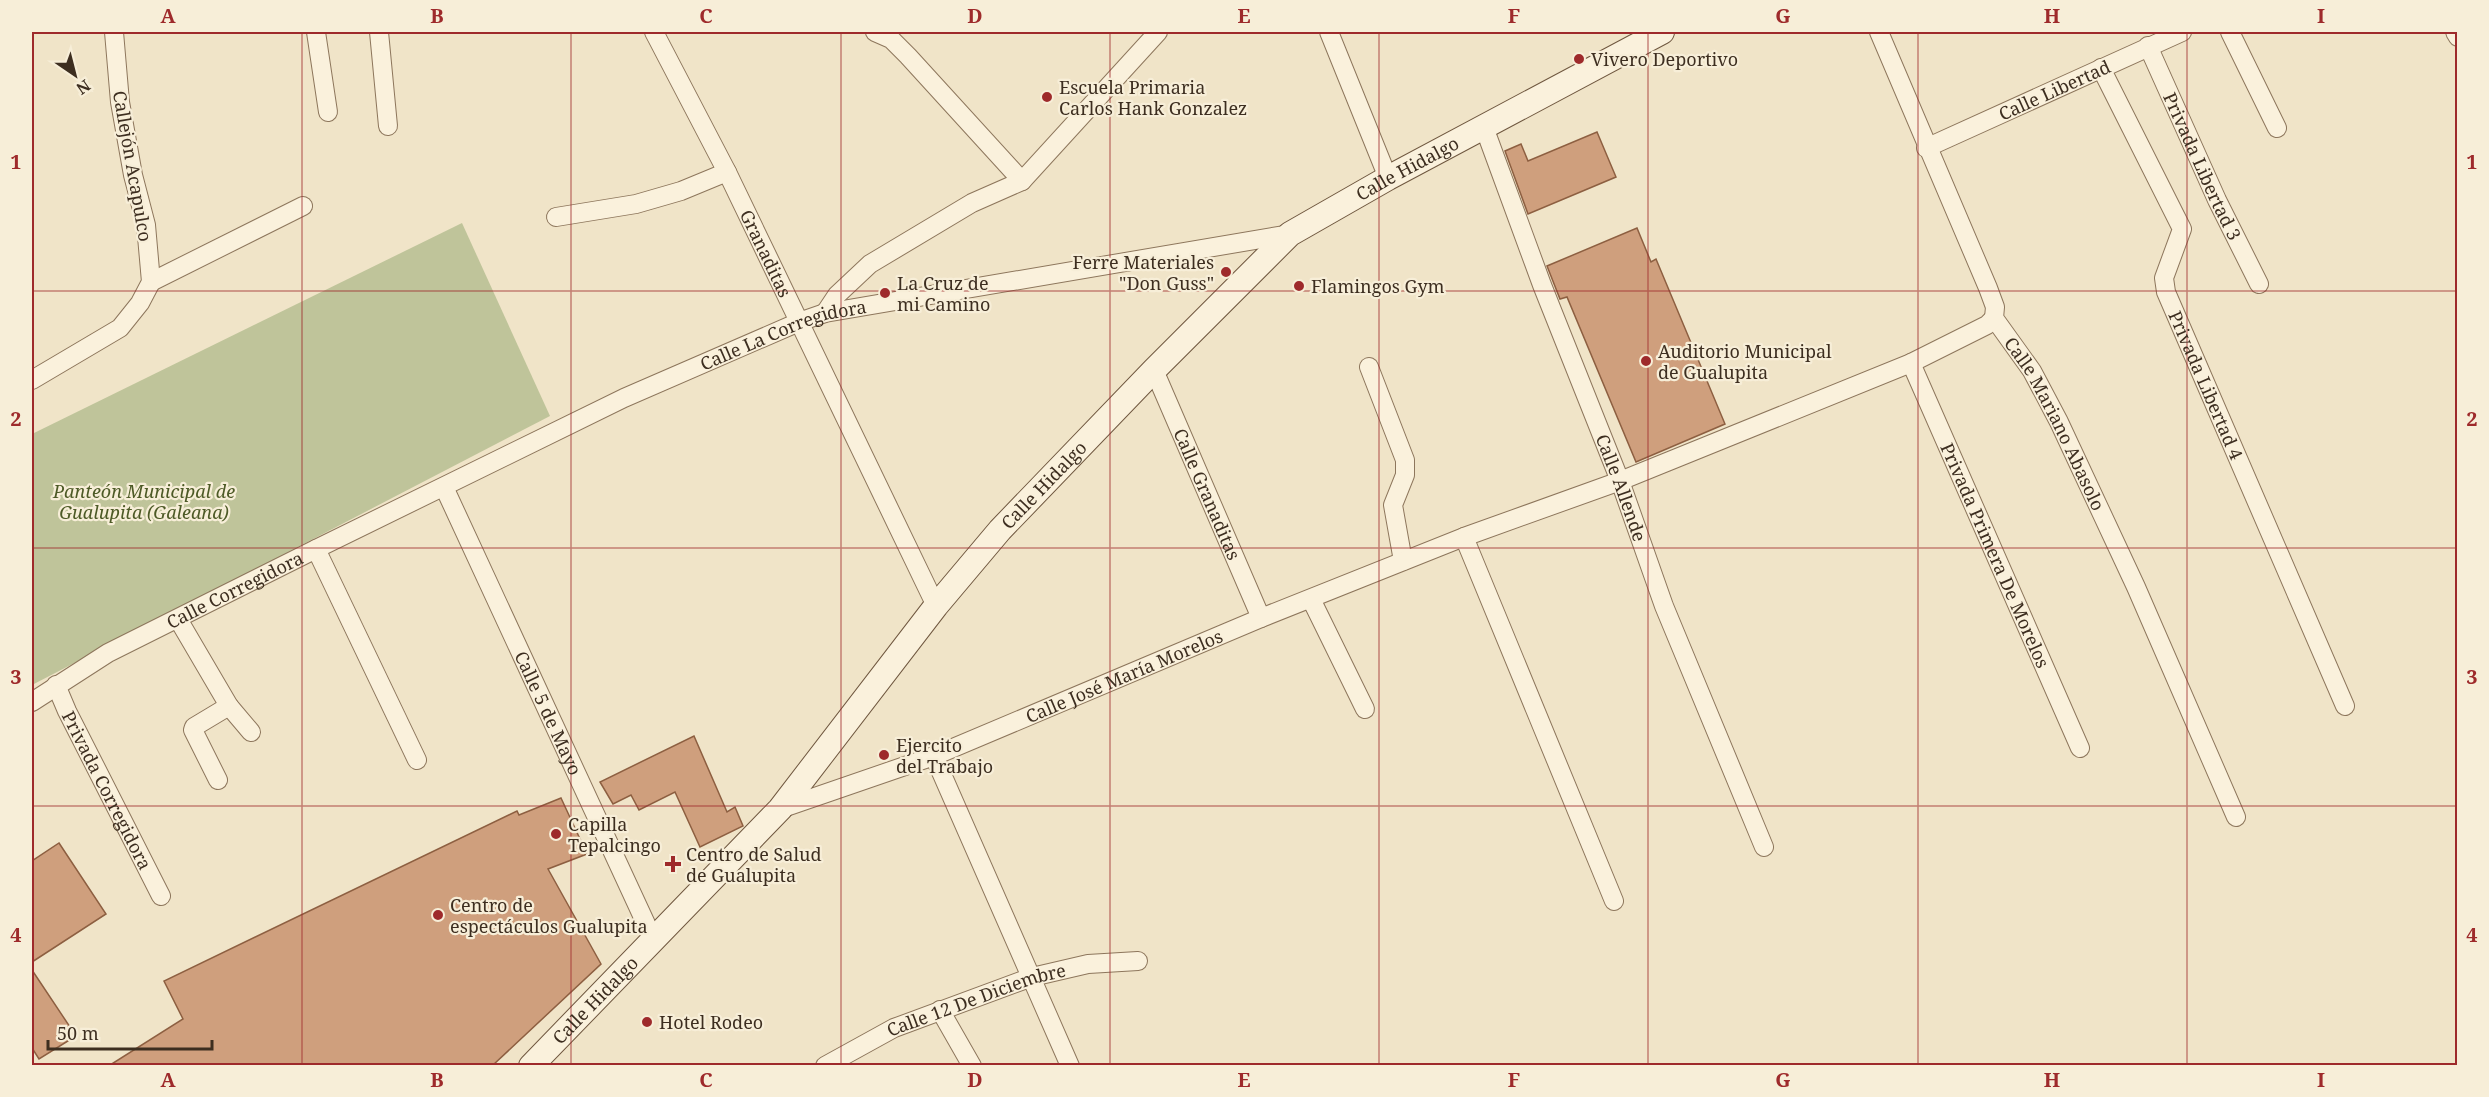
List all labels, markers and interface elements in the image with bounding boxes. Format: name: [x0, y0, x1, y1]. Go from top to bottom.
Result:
text: A: [160, 2, 176, 29]
text: B: [430, 2, 444, 29]
text: C: [699, 2, 713, 29]
text: D: [967, 2, 983, 29]
text: E: [1237, 2, 1251, 29]
text: F: [1508, 2, 1520, 29]
text: G: [1775, 2, 1791, 29]
text: H: [2044, 2, 2060, 29]
text: I: [2317, 2, 2325, 29]
north arrow: [45, 45, 105, 105]
place label: Vivero Deportivo: [1591, 47, 1738, 71]
marker: Vivero Deportivo: [1572, 52, 1586, 66]
street label: Calle Libertad: [1995, 54, 2114, 126]
text: N: [72, 75, 95, 100]
place label: Escuela Primaria Carlos Hank Gonzalez: [1059, 75, 1247, 120]
street label: Callejón Acapulco: [108, 89, 158, 243]
street label: Privada Libertad 3: [2158, 89, 2247, 244]
marker: Escuela Primaria Carlos Hank Gonzalez: [1040, 90, 1054, 104]
street label: Calle Hidalgo: [1351, 131, 1463, 206]
text: 1: [10, 148, 22, 175]
text: 1: [2466, 148, 2478, 175]
street label: Granaditas: [735, 205, 797, 301]
place label: Ferre Materiales "Don Guss": [1073, 250, 1214, 295]
marker: Ferre Materiales "Don Guss": [1219, 265, 1233, 279]
place label: La Cruz de mi Camino: [897, 271, 990, 316]
place label: Flamingos Gym: [1311, 274, 1445, 298]
marker: Flamingos Gym: [1292, 279, 1306, 293]
marker: La Cruz de mi Camino: [878, 286, 892, 300]
street label: Calle La Corregidora: [696, 294, 868, 376]
street label: Privada Libertad 4: [2163, 307, 2249, 463]
street label: Calle Mariano Abasolo: [1999, 332, 2111, 514]
place label: Auditorio Municipal de Gualupita: [1658, 339, 1832, 384]
marker: Auditorio Municipal de Gualupita: [1639, 354, 1653, 368]
text: 2: [10, 405, 22, 432]
text: 2: [2466, 405, 2478, 432]
street label: Calle Granaditas: [1169, 424, 1246, 563]
street label: Calle Allende: [1591, 431, 1652, 544]
street label: Calle Hidalgo: [995, 436, 1092, 534]
street label: Privada Primera De Morelos: [1936, 439, 2055, 671]
park label: Panteón Municipal de Gualupita (Galeana): [52, 479, 235, 524]
street label: Calle Corregidora: [162, 545, 307, 634]
street label: Calle José María Morelos: [1022, 624, 1226, 728]
street label: Calle 5 de Mayo: [509, 647, 588, 779]
text: 3: [10, 663, 22, 690]
text: 3: [2466, 663, 2478, 690]
street label: Privada Corregidora: [57, 707, 158, 874]
place label: Ejercito del Trabajo: [896, 733, 993, 778]
marker: Ejercito del Trabajo: [877, 748, 891, 762]
place label: Capilla Tepalcingo: [568, 812, 661, 857]
marker: Capilla Tepalcingo: [549, 827, 563, 841]
place label: Centro de Salud de Gualupita: [686, 842, 822, 887]
marker: Centro de Salud de Gualupita: [664, 855, 682, 873]
place label: Centro de espectáculos Gualupita: [450, 893, 648, 938]
marker: Centro de espectáculos Gualupita: [431, 908, 445, 922]
text: 4: [10, 921, 22, 948]
text: 4: [2466, 921, 2478, 948]
street label: Calle Hidalgo: [547, 951, 643, 1049]
street label: Calle 12 De Diciembre: [882, 958, 1068, 1042]
place label: Hotel Rodeo: [659, 1010, 763, 1034]
scale bar: [48, 1013, 212, 1051]
marker: Hotel Rodeo: [640, 1015, 654, 1029]
text: 50 m: [57, 1021, 99, 1045]
text: A: [160, 1066, 176, 1093]
text: B: [430, 1066, 444, 1093]
text: C: [699, 1066, 713, 1093]
text: D: [967, 1066, 983, 1093]
text: E: [1237, 1066, 1251, 1093]
text: F: [1508, 1066, 1520, 1093]
text: G: [1775, 1066, 1791, 1093]
text: H: [2044, 1066, 2060, 1093]
text: I: [2317, 1066, 2325, 1093]

